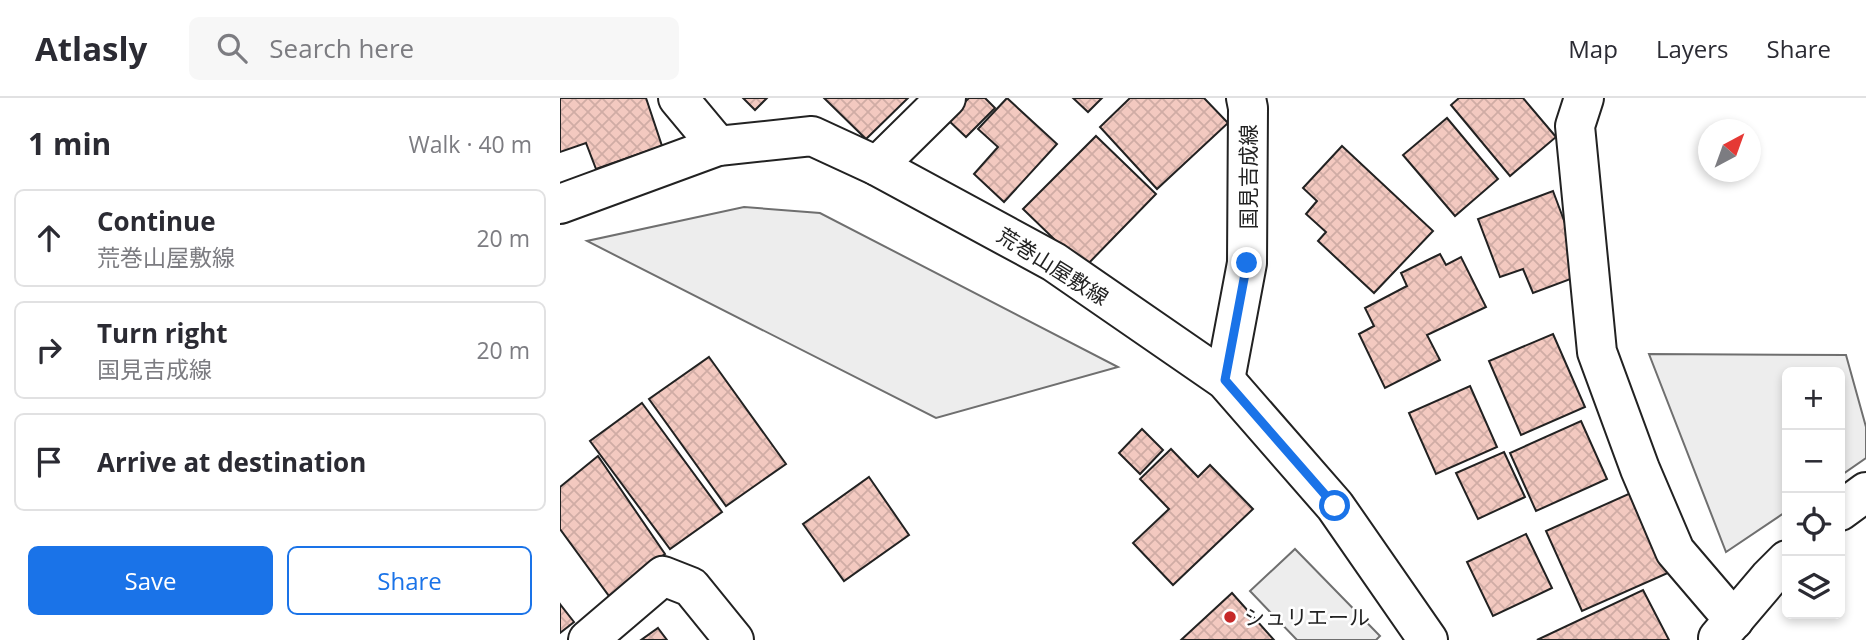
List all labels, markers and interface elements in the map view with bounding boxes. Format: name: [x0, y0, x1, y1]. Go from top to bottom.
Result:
search box: [189, 17, 679, 80]
text: Atlasly: [35, 26, 147, 71]
icon: search: [213, 29, 251, 67]
text: Search here: [269, 30, 414, 66]
text: Map: [1568, 32, 1618, 65]
text: Layers: [1656, 32, 1729, 65]
text: Share: [1767, 32, 1831, 65]
north arrow: [1698, 119, 1761, 182]
text: 1 min: [28, 123, 111, 164]
street label: 国見吉成線: [1234, 125, 1262, 230]
text: Walk · 40 m: [409, 128, 532, 160]
text: Continue: [97, 203, 216, 239]
icon: ahead: [30, 219, 68, 257]
street label: 荒巻山屋敷線: [992, 221, 1114, 311]
text: 20 m: [476, 222, 530, 254]
text: 荒巻山屋敷線: [97, 241, 235, 273]
route end: [1231, 247, 1262, 278]
text: Turn right: [97, 315, 228, 351]
icon: right: [30, 331, 68, 369]
text: 20 m: [476, 334, 530, 366]
text: 国見吉成線: [97, 353, 212, 385]
map controls: [1782, 367, 1845, 619]
button: +: [1782, 367, 1845, 430]
button: −: [1782, 430, 1845, 493]
icon: arrive: [30, 443, 68, 481]
text: Arrive at destination: [97, 444, 366, 480]
route start: [1319, 490, 1350, 521]
button: locate: [1782, 493, 1845, 556]
button: Save: [28, 546, 273, 615]
button: Share: [287, 546, 532, 615]
button: layers: [1782, 556, 1845, 619]
place label: シュリエール: [1244, 603, 1370, 631]
marker: シュリエール: [1222, 609, 1238, 625]

